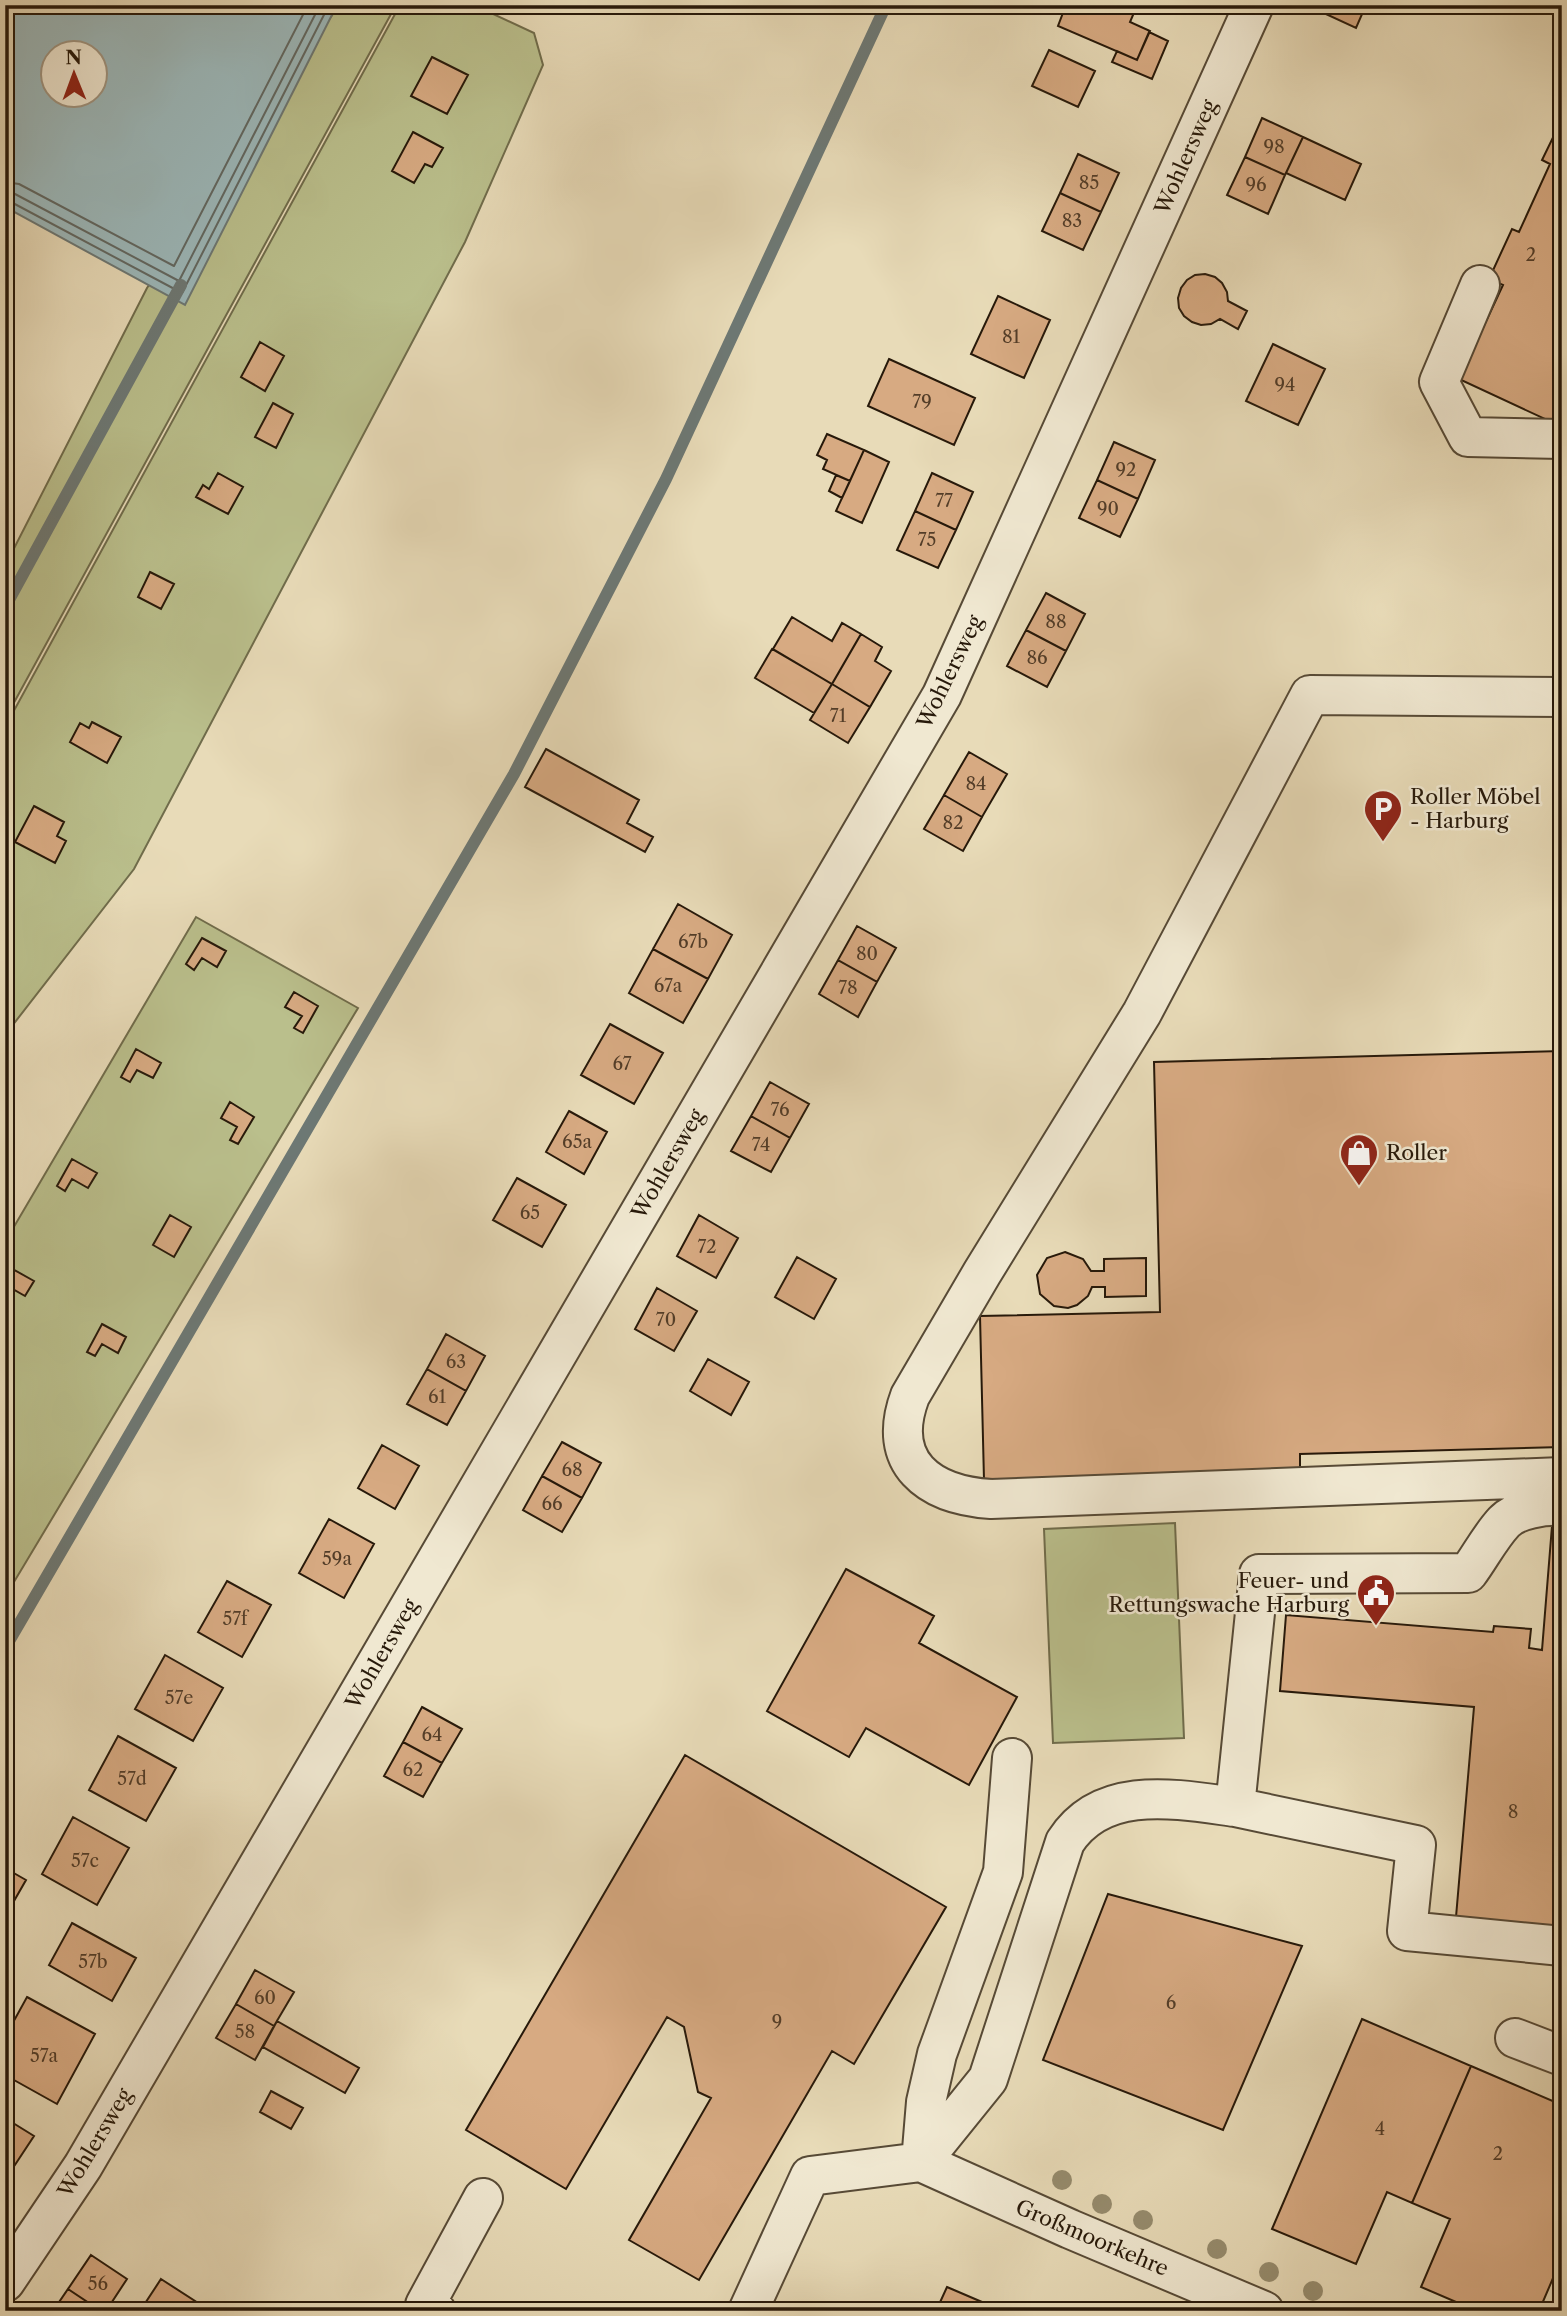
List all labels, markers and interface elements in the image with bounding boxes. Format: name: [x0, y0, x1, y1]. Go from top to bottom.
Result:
north arrow: [38, 38, 108, 108]
text: N: [65, 46, 82, 69]
street label: Wohlersweg: [1149, 95, 1222, 219]
house number: 98: [1263, 136, 1285, 158]
house number: 85: [1079, 172, 1099, 194]
house number: 96: [1245, 174, 1267, 196]
house number: 83: [1062, 210, 1082, 232]
house number: 2: [1526, 244, 1536, 266]
house number: 81: [1002, 326, 1021, 348]
house number: 94: [1275, 374, 1295, 396]
house number: 79: [912, 391, 932, 413]
house number: 92: [1116, 459, 1136, 481]
house number: 77: [935, 490, 953, 512]
house number: 90: [1097, 498, 1119, 520]
house number: 75: [918, 529, 936, 551]
street label: Wohlersweg: [911, 610, 988, 733]
house number: 88: [1045, 611, 1067, 633]
house number: 86: [1026, 647, 1048, 669]
house number: 71: [830, 705, 847, 727]
house number: 84: [965, 773, 987, 795]
place label: Roller Möbel - Harburg: [1410, 784, 1541, 833]
parking icon: Roller Möbel - Harburg: [1362, 788, 1404, 843]
house number: 82: [942, 812, 964, 834]
house number: 67b: [678, 931, 708, 953]
house number: 80: [856, 943, 878, 965]
house number: 67a: [654, 975, 683, 997]
house number: 78: [838, 977, 858, 999]
house number: 67: [612, 1053, 632, 1075]
house number: 76: [770, 1099, 790, 1121]
street label: Wohlersweg: [626, 1104, 710, 1224]
house number: 65a: [562, 1131, 592, 1153]
shop icon: Roller: [1338, 1132, 1380, 1187]
house number: 74: [752, 1134, 770, 1156]
place label: Roller: [1386, 1140, 1447, 1165]
house number: 65: [520, 1202, 540, 1224]
house number: 72: [697, 1236, 717, 1258]
house number: 70: [656, 1309, 676, 1331]
house number: 63: [446, 1351, 466, 1373]
house number: 61: [428, 1386, 446, 1408]
house number: 68: [561, 1459, 583, 1481]
house number: 66: [541, 1493, 563, 1515]
house number: 59a: [322, 1548, 352, 1570]
place label: Feuer- und Rettungswache Harburg: [1108, 1568, 1350, 1617]
public building icon: Feuer- und Rettungswache Harburg: [1355, 1572, 1397, 1627]
street label: Wohlersweg: [340, 1594, 424, 1714]
house number: 57f: [222, 1608, 250, 1630]
house number: 57e: [165, 1687, 193, 1709]
house number: 64: [422, 1724, 442, 1746]
house number: 62: [403, 1759, 423, 1781]
house number: 57d: [117, 1768, 147, 1790]
house number: 8: [1508, 1801, 1518, 1823]
house number: 57c: [71, 1850, 99, 1872]
house number: 57b: [78, 1951, 108, 1973]
house number: 60: [254, 1987, 276, 2009]
house number: 6: [1166, 1992, 1176, 2014]
house number: 9: [772, 2011, 782, 2033]
house number: 58: [235, 2021, 255, 2043]
house number: 57a: [30, 2045, 59, 2067]
street label: Wohlersweg: [52, 2083, 137, 2203]
house number: 4: [1375, 2118, 1385, 2140]
house number: 2: [1493, 2143, 1503, 2165]
street label: Großmoorkehre: [1012, 2194, 1172, 2281]
house number: 56: [88, 2273, 108, 2295]

